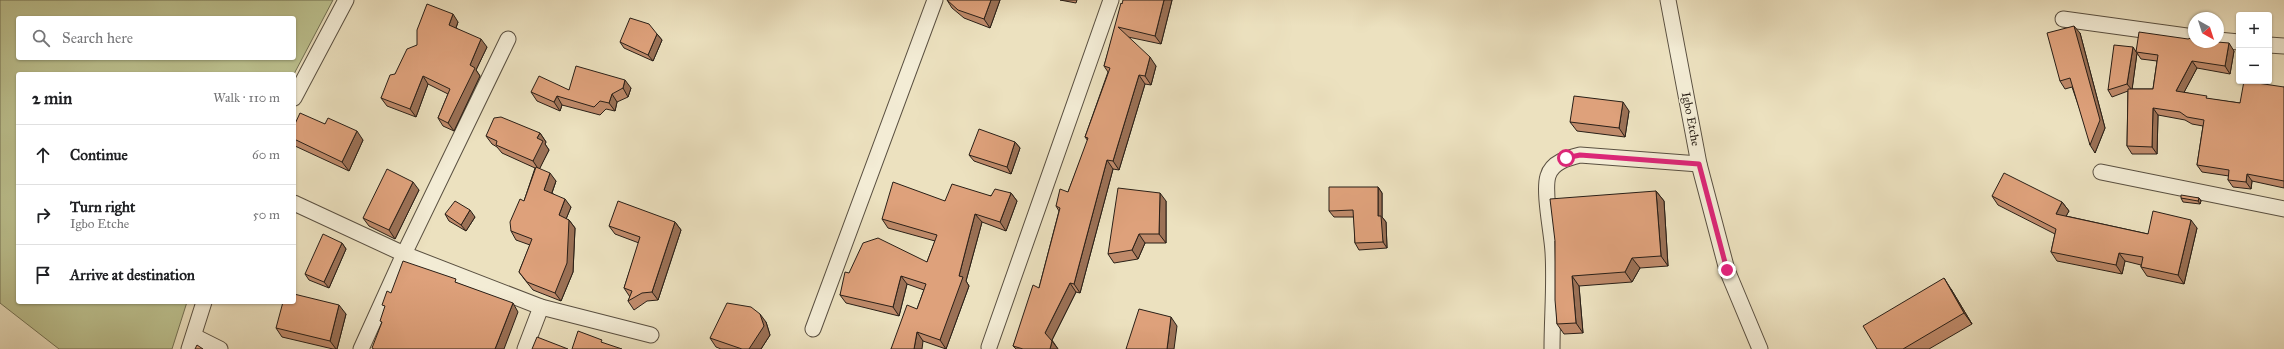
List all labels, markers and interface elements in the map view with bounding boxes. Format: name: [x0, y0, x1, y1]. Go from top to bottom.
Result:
north arrow: [2188, 12, 2224, 48]
map controls: [2236, 12, 2272, 84]
button: +: [2236, 12, 2272, 48]
search box: [16, 16, 296, 60]
icon: search: [30, 27, 52, 49]
text: Search here: [62, 29, 133, 47]
button: −: [2236, 48, 2272, 84]
text: 2 min: [32, 88, 72, 109]
text: Walk · 110 m: [213, 90, 280, 106]
street label: Igbo Etche: [1678, 91, 1703, 147]
icon: ahead: [32, 144, 54, 166]
text: Continue: [70, 146, 128, 164]
text: 60 m: [252, 147, 280, 163]
route start: [1557, 149, 1575, 167]
text: Turn right: [70, 198, 135, 216]
icon: right: [32, 204, 54, 226]
text: 50 m: [253, 207, 280, 223]
text: Igbo Etche: [70, 216, 129, 232]
route end: [1718, 261, 1736, 279]
icon: arrive: [32, 264, 54, 286]
text: Arrive at destination: [70, 266, 195, 284]

